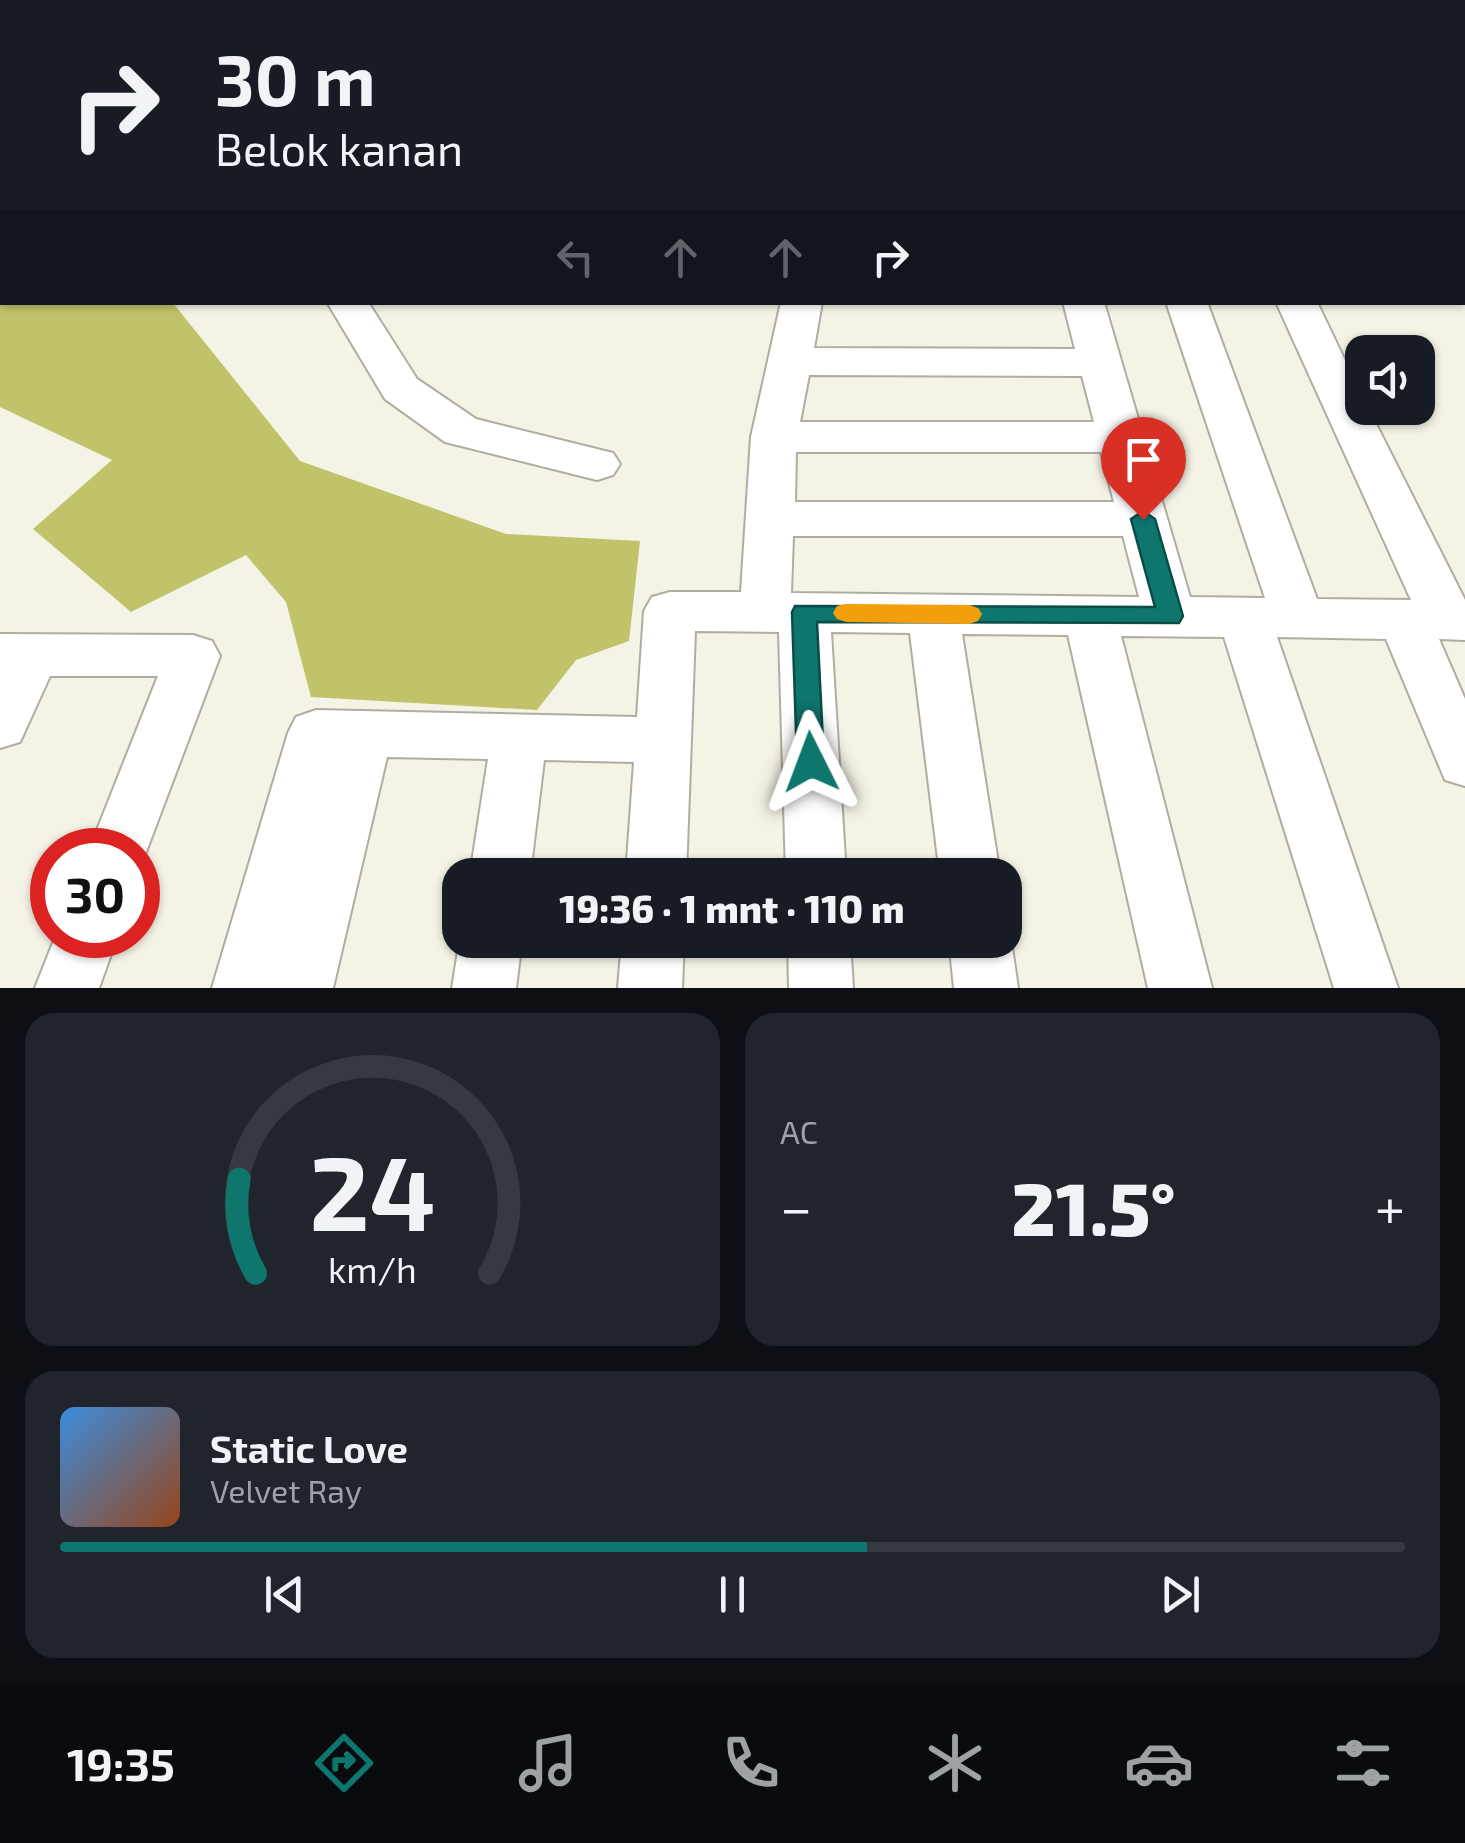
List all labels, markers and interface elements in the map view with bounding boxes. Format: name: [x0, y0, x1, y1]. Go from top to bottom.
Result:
text: 30 m: [215, 36, 376, 120]
icon: right: [50, 40, 180, 170]
text: Belok kanan: [215, 121, 463, 175]
icon: left: [548, 230, 603, 285]
icon: ahead: [653, 230, 708, 285]
icon: ahead: [758, 230, 813, 285]
icon: right: [863, 230, 918, 285]
map controls: [1345, 335, 1435, 425]
button: sound: [1345, 335, 1435, 425]
pin: [1101, 417, 1186, 520]
icon: arrive: [1116, 432, 1171, 487]
position arrow: [759, 710, 863, 814]
speed limit sign: 30: [30, 828, 160, 958]
text: 19:36 · 1 mnt · 110 m: [559, 885, 905, 931]
text: AC: [780, 1112, 818, 1150]
text: 24: [309, 1127, 436, 1252]
text: 21.5°: [1011, 1161, 1176, 1251]
text: −: [780, 1173, 812, 1239]
text: +: [1375, 1173, 1405, 1239]
text: km/h: [328, 1247, 417, 1290]
text: Static Love: [210, 1425, 408, 1471]
text: Velvet Ray: [210, 1471, 362, 1509]
icon: previous: [257, 1567, 312, 1622]
icon: pause: [705, 1567, 760, 1622]
icon: next: [1153, 1567, 1208, 1622]
icon: directions: [309, 1728, 379, 1798]
icon: music: [513, 1728, 583, 1798]
icon: phone: [716, 1728, 786, 1798]
icon: climate: [920, 1728, 990, 1798]
icon: car: [1124, 1728, 1194, 1798]
icon: filters: [1328, 1728, 1398, 1798]
text: 19:35: [67, 1736, 175, 1790]

